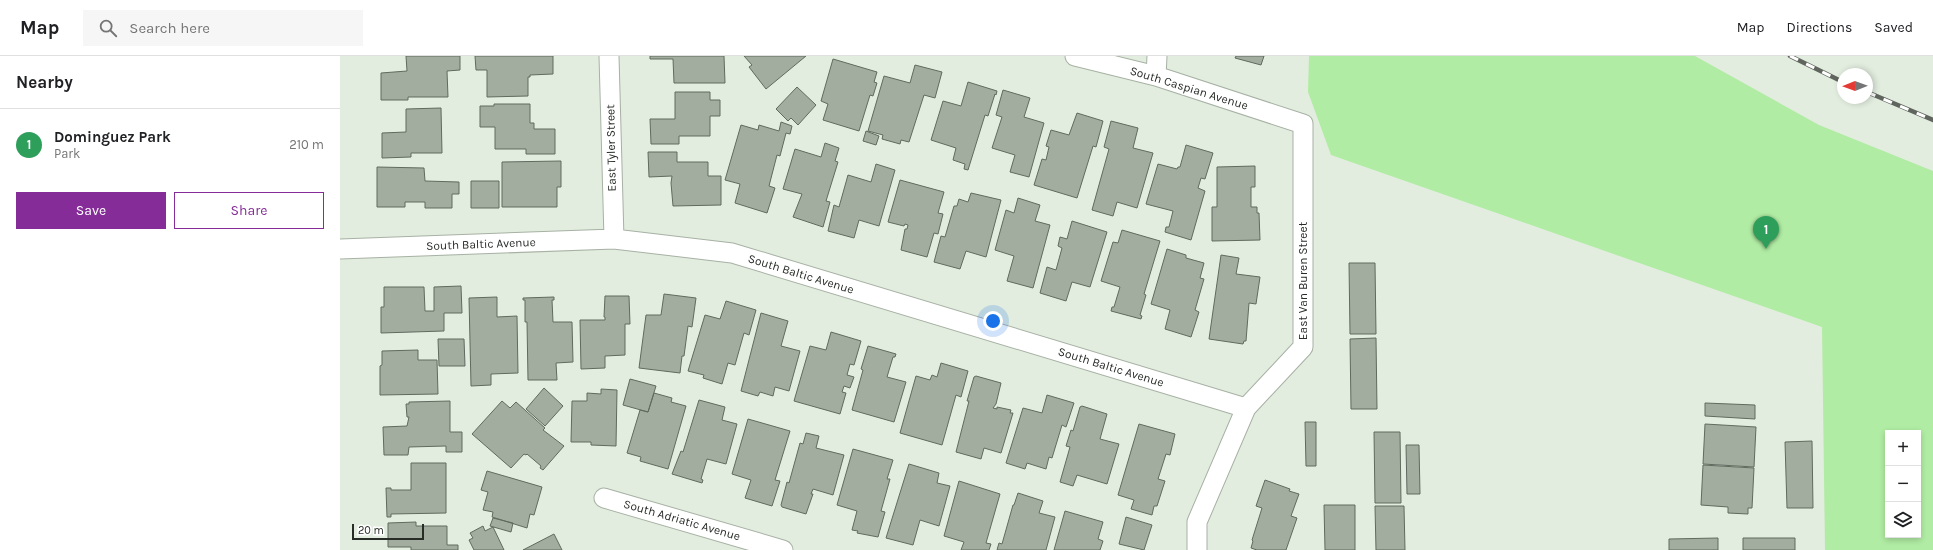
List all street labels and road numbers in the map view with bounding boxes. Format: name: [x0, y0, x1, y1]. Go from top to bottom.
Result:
street label: South Caspian Avenue: [1128, 63, 1250, 113]
street label: East Tyler Street: [603, 104, 619, 192]
street label: East Van Buren Street: [1296, 221, 1310, 340]
street label: South Baltic Avenue: [426, 235, 536, 253]
street label: South Baltic Avenue: [746, 251, 856, 297]
street label: South Baltic Avenue: [1056, 344, 1166, 390]
street label: South Adriatic Avenue: [622, 497, 742, 543]

